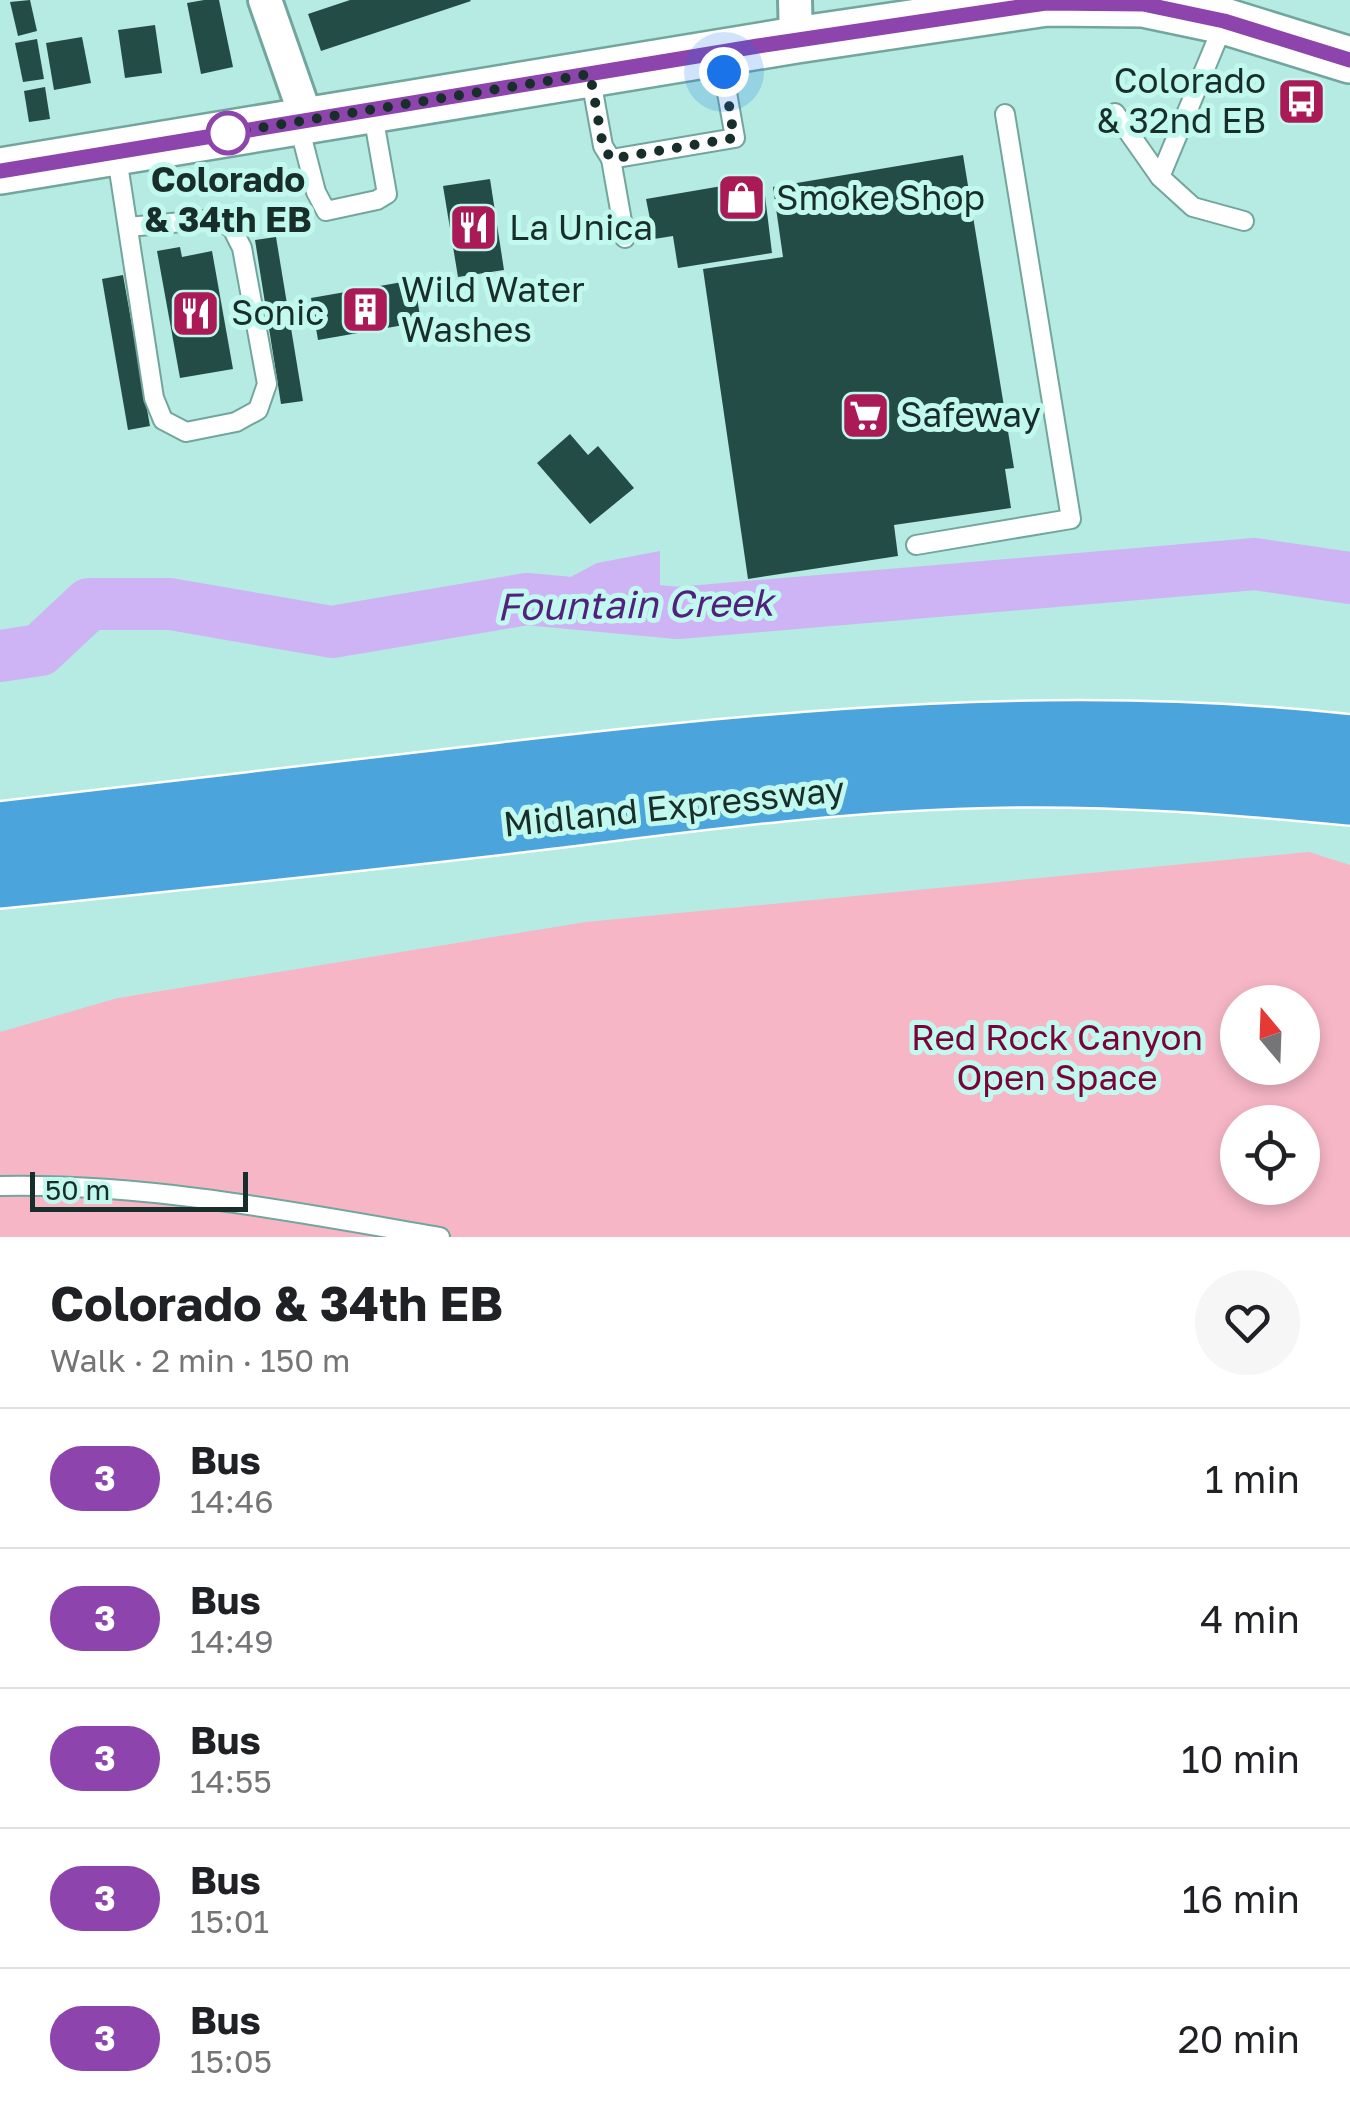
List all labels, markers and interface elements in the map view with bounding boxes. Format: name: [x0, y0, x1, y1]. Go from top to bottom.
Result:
your location: [699, 47, 749, 97]
place label: Colorado & 32nd EB: [1096, 59, 1266, 141]
bus stop icon: Colorado & 32nd EB: [1275, 75, 1327, 127]
marker: Colorado & 34th EB: [207, 112, 249, 154]
place label: Colorado & 34th EB: [144, 158, 312, 240]
shop icon: Smoke Shop: [715, 172, 767, 224]
place label: Smoke Shop: [776, 176, 985, 218]
restaurant icon: La Unica: [448, 202, 500, 254]
place label: La Unica: [509, 206, 653, 248]
place label: Wild Water Washes: [401, 268, 585, 350]
building icon: Wild Water Washes: [340, 284, 392, 336]
restaurant icon: Sonic: [170, 287, 222, 339]
place label: Sonic: [231, 291, 324, 333]
supermarket icon: Safeway: [839, 389, 891, 441]
place label: Safeway: [900, 393, 1041, 435]
water label: Fountain Creek: [496, 579, 777, 628]
street label: Midland Expressway: [501, 767, 847, 845]
north arrow: [1220, 985, 1320, 1085]
map controls: [1220, 985, 1320, 1205]
park label: Red Rock Canyon Open Space: [911, 1016, 1203, 1098]
button: locate: [1220, 1105, 1320, 1205]
scale bar: [30, 1167, 248, 1212]
text: 50 m: [45, 1173, 110, 1206]
button: heart: [1195, 1270, 1300, 1375]
text: Colorado & 34th EB: [50, 1274, 503, 1332]
text: Walk · 2 min · 150 m: [50, 1341, 350, 1379]
text: Bus: [190, 1437, 261, 1482]
text: 1 min: [1205, 1456, 1300, 1501]
text: 3: [94, 1457, 116, 1499]
text: 14:46: [190, 1482, 274, 1520]
text: Bus: [190, 1577, 261, 1622]
text: 4 min: [1200, 1596, 1300, 1641]
text: 3: [94, 1597, 116, 1639]
text: 14:49: [190, 1622, 274, 1660]
text: Bus: [190, 1717, 261, 1762]
text: 10 min: [1181, 1736, 1300, 1781]
text: 3: [94, 1737, 116, 1779]
text: 14:55: [190, 1762, 272, 1800]
text: Bus: [190, 1857, 261, 1902]
text: 16 min: [1182, 1876, 1300, 1921]
text: 3: [94, 1877, 116, 1919]
text: 15:01: [190, 1902, 269, 1940]
text: Bus: [190, 1997, 261, 2042]
text: 20 min: [1178, 2016, 1300, 2061]
text: 3: [94, 2017, 116, 2059]
text: 15:05: [190, 2042, 272, 2080]

